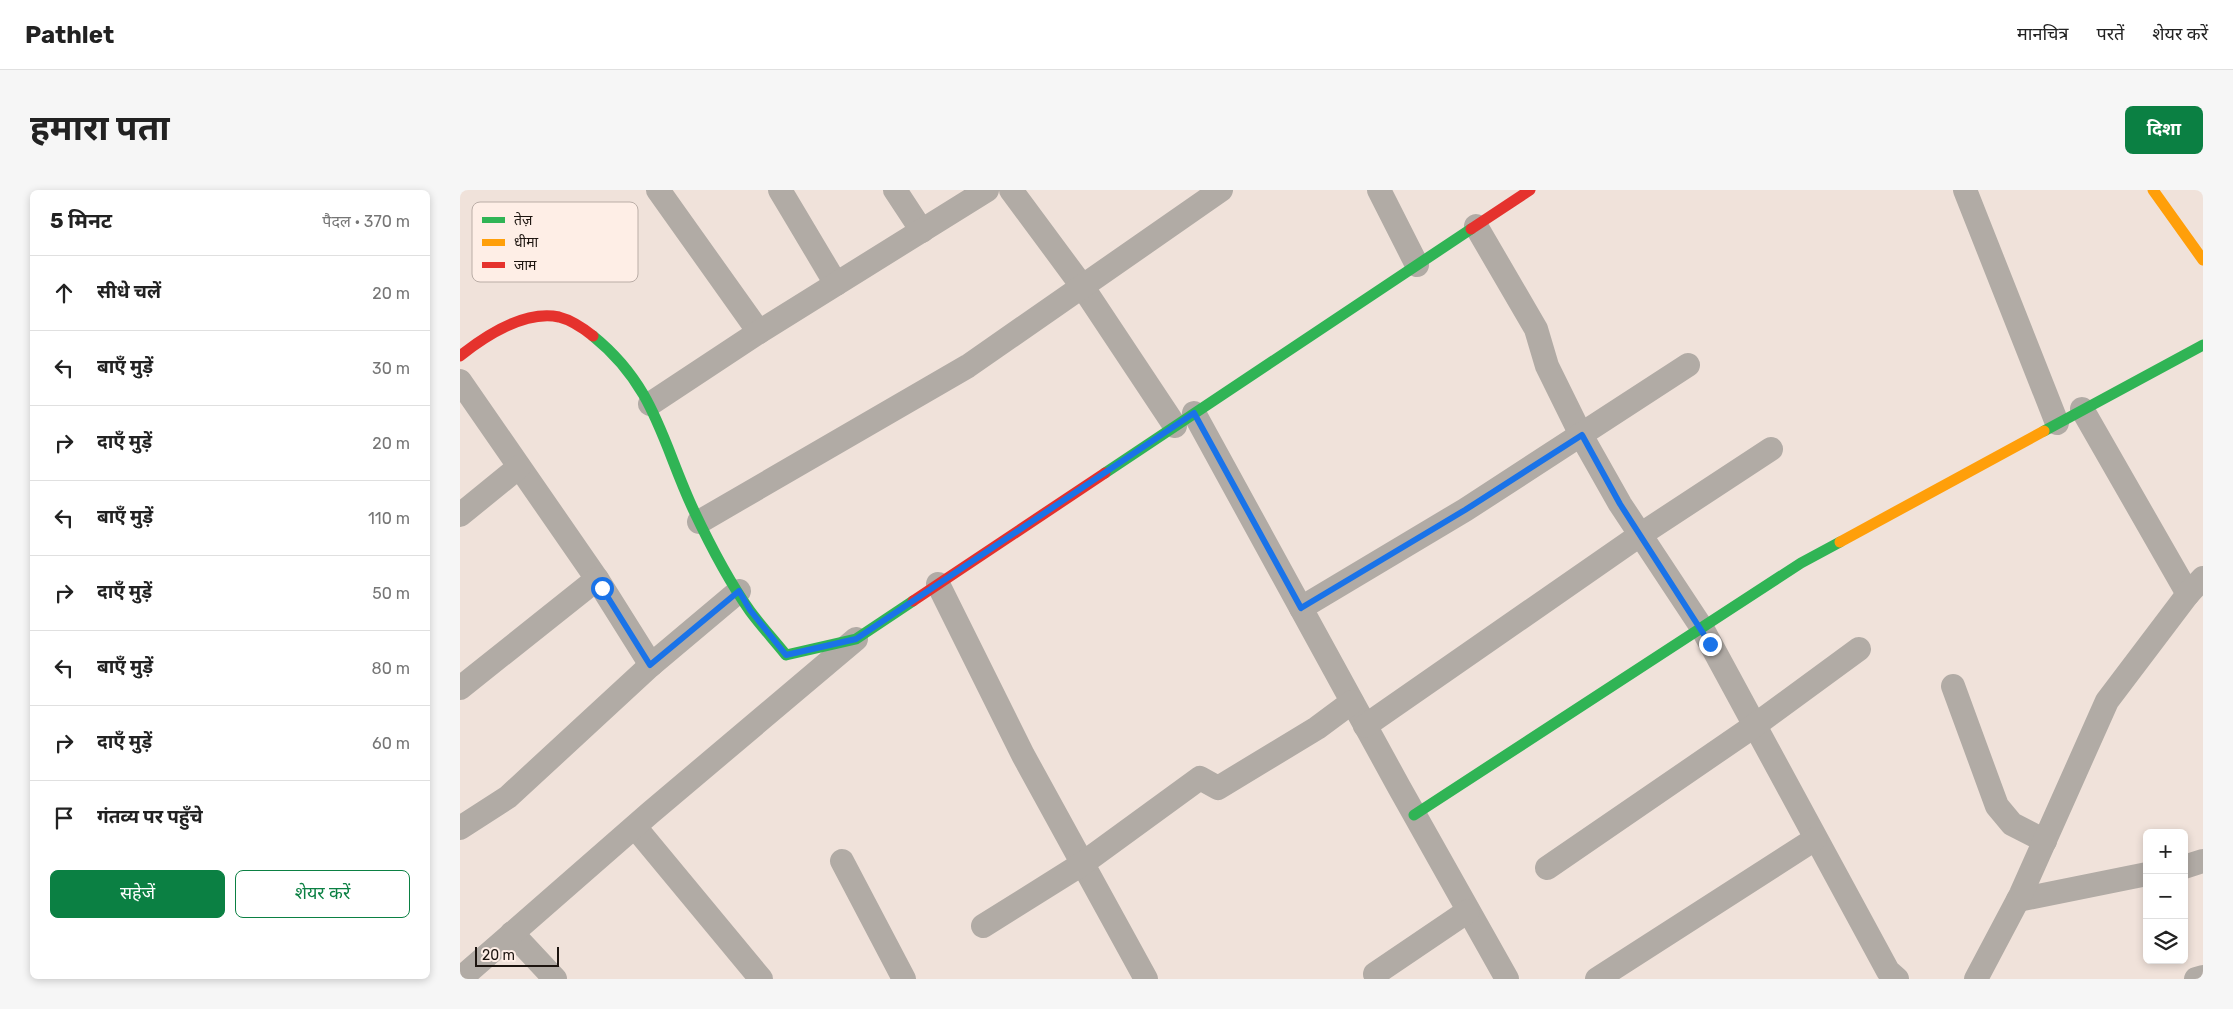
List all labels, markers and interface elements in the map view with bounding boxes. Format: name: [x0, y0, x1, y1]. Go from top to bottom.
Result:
text: Pathlet: [25, 21, 114, 49]
text: मानचित्र: [2017, 23, 2069, 45]
text: परतें: [2097, 23, 2124, 45]
text: शेयर करें: [2152, 23, 2208, 45]
button: दिशा: [2125, 106, 2203, 154]
text: हमारा पता: [30, 107, 170, 149]
legend: [472, 202, 638, 282]
text: 5 मिनट: [50, 208, 112, 233]
text: तेज़: [514, 211, 533, 229]
text: पैदल · 370 m: [322, 212, 410, 231]
text: धीमा: [514, 234, 539, 251]
text: जाम: [514, 257, 537, 274]
icon: ahead: [50, 279, 78, 307]
text: सीधे चलें: [97, 280, 161, 303]
text: 20 m: [372, 284, 410, 303]
icon: left: [50, 354, 78, 382]
text: बाएँ मुड़ें: [97, 355, 153, 378]
text: 30 m: [372, 359, 410, 378]
icon: right: [50, 429, 78, 457]
text: दाएँ मुड़ें: [97, 430, 152, 453]
text: 20 m: [372, 434, 410, 453]
icon: left: [50, 504, 78, 532]
text: बाएँ मुड़ें: [97, 505, 153, 528]
text: 110 m: [368, 509, 410, 528]
route start: [591, 577, 614, 600]
icon: right: [50, 579, 78, 607]
text: दाएँ मुड़ें: [97, 580, 152, 603]
text: 50 m: [372, 584, 410, 603]
route end: [1699, 633, 1722, 656]
icon: left: [50, 654, 78, 682]
text: बाएँ मुड़ें: [97, 655, 153, 678]
text: 80 m: [372, 659, 410, 678]
icon: right: [50, 729, 78, 757]
text: दाएँ मुड़ें: [97, 730, 152, 753]
text: 60 m: [372, 734, 410, 753]
icon: arrive: [50, 804, 78, 832]
text: गंतव्य पर पहुँचे: [97, 805, 203, 828]
map controls: [2143, 829, 2188, 964]
button: +: [2143, 829, 2188, 874]
button: सहेजें: [50, 870, 225, 918]
button: शेयर करें: [235, 870, 410, 918]
button: −: [2143, 874, 2188, 919]
button: layers: [2143, 919, 2188, 964]
scale bar: [475, 944, 559, 967]
text: 20 m: [482, 947, 515, 964]

